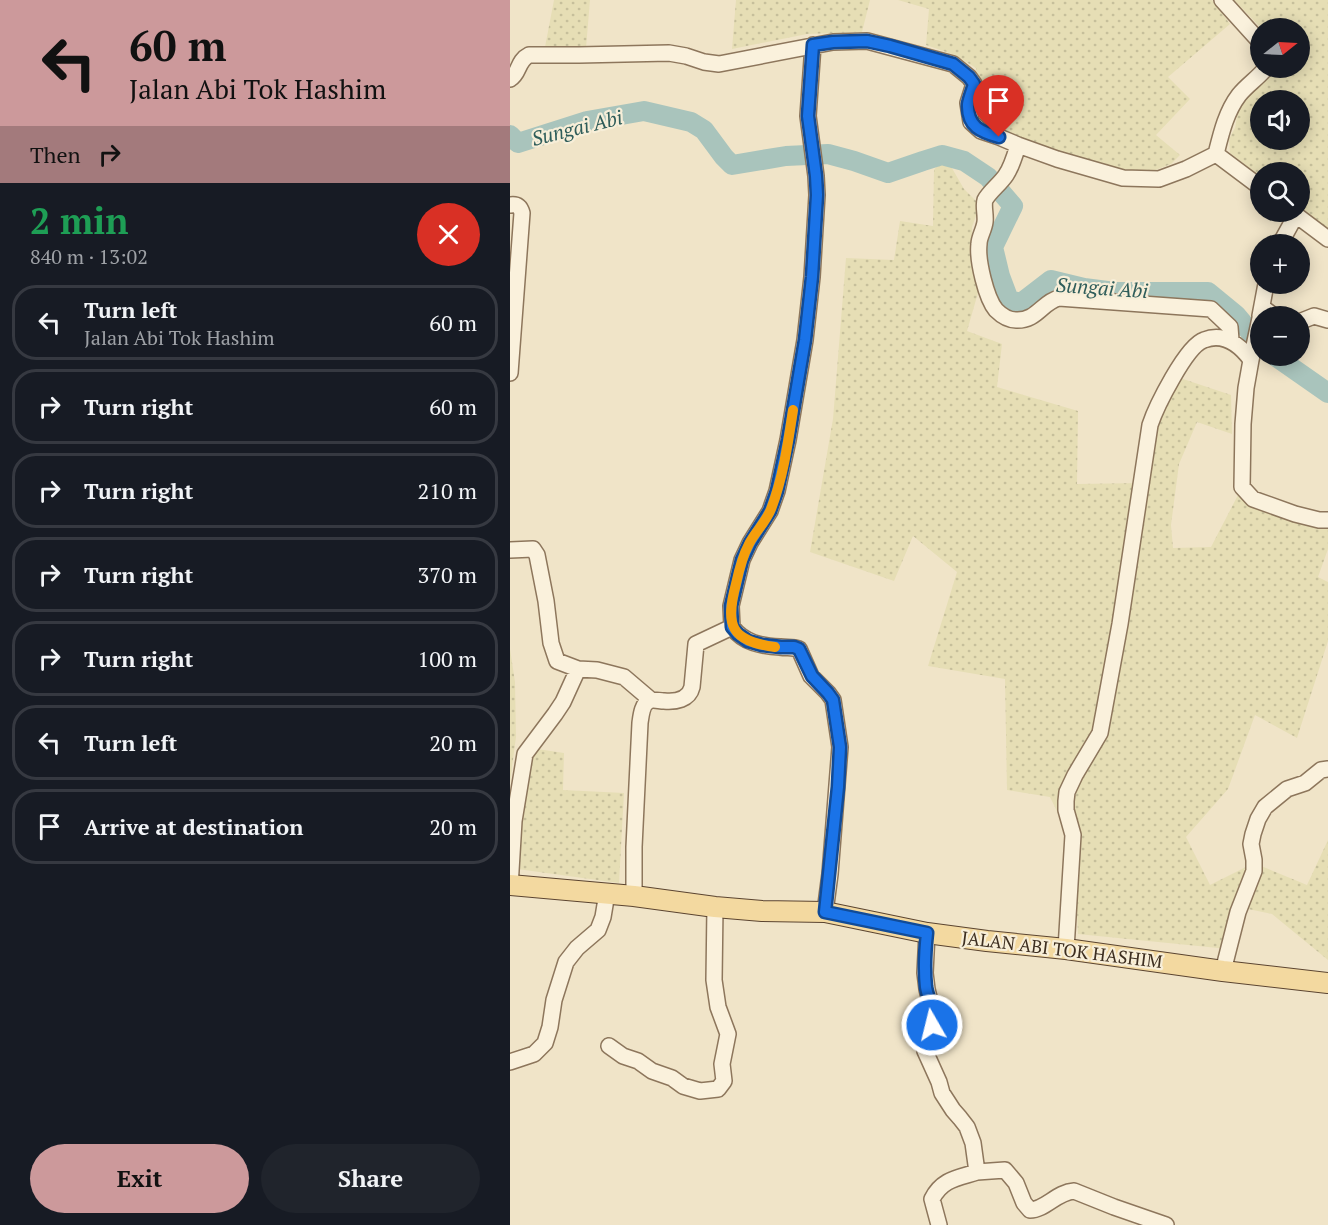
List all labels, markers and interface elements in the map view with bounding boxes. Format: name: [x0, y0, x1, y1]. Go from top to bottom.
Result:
text: 60 m: [129, 17, 227, 73]
north arrow: [1250, 18, 1310, 78]
map controls: [1250, 18, 1310, 366]
icon: left: [30, 24, 108, 102]
text: Jalan Abi Tok Hashim: [129, 71, 386, 107]
pin: [973, 75, 1024, 137]
icon: arrive: [982, 84, 1015, 117]
button: sound: [1250, 90, 1310, 150]
water label: Sungai Abi: [529, 103, 625, 152]
icon: right: [93, 138, 126, 171]
text: Then: [30, 140, 81, 169]
button: search: [1250, 162, 1310, 222]
text: 2 min: [30, 197, 128, 244]
button: close: [417, 203, 480, 266]
button: +: [1250, 234, 1310, 294]
text: 840 m · 13:02: [30, 243, 148, 270]
water label: Sungai Abi: [1055, 271, 1150, 304]
text: Turn left: [84, 295, 177, 324]
icon: left: [33, 306, 66, 339]
button: −: [1250, 306, 1310, 366]
text: 60 m: [429, 308, 477, 337]
text: Jalan Abi Tok Hashim: [84, 324, 275, 351]
icon: right: [33, 390, 66, 423]
text: Turn right: [84, 392, 193, 421]
text: 60 m: [429, 392, 477, 421]
icon: right: [33, 474, 66, 507]
text: Turn right: [84, 476, 193, 505]
text: 210 m: [417, 476, 477, 505]
icon: right: [33, 558, 66, 591]
text: Turn right: [84, 560, 193, 589]
text: 370 m: [417, 560, 477, 589]
icon: right: [33, 642, 66, 675]
text: Turn right: [84, 644, 193, 673]
text: 100 m: [417, 644, 477, 673]
icon: left: [33, 726, 66, 759]
text: Turn left: [84, 728, 177, 757]
text: 20 m: [429, 728, 477, 757]
icon: arrive: [33, 810, 66, 843]
text: Arrive at destination: [84, 812, 303, 841]
text: 20 m: [429, 812, 477, 841]
street label: JALAN ABI TOK HASHIM: [960, 925, 1164, 973]
position arrow: [900, 993, 964, 1057]
button: Exit: [30, 1144, 249, 1213]
button: Share: [261, 1144, 480, 1213]

